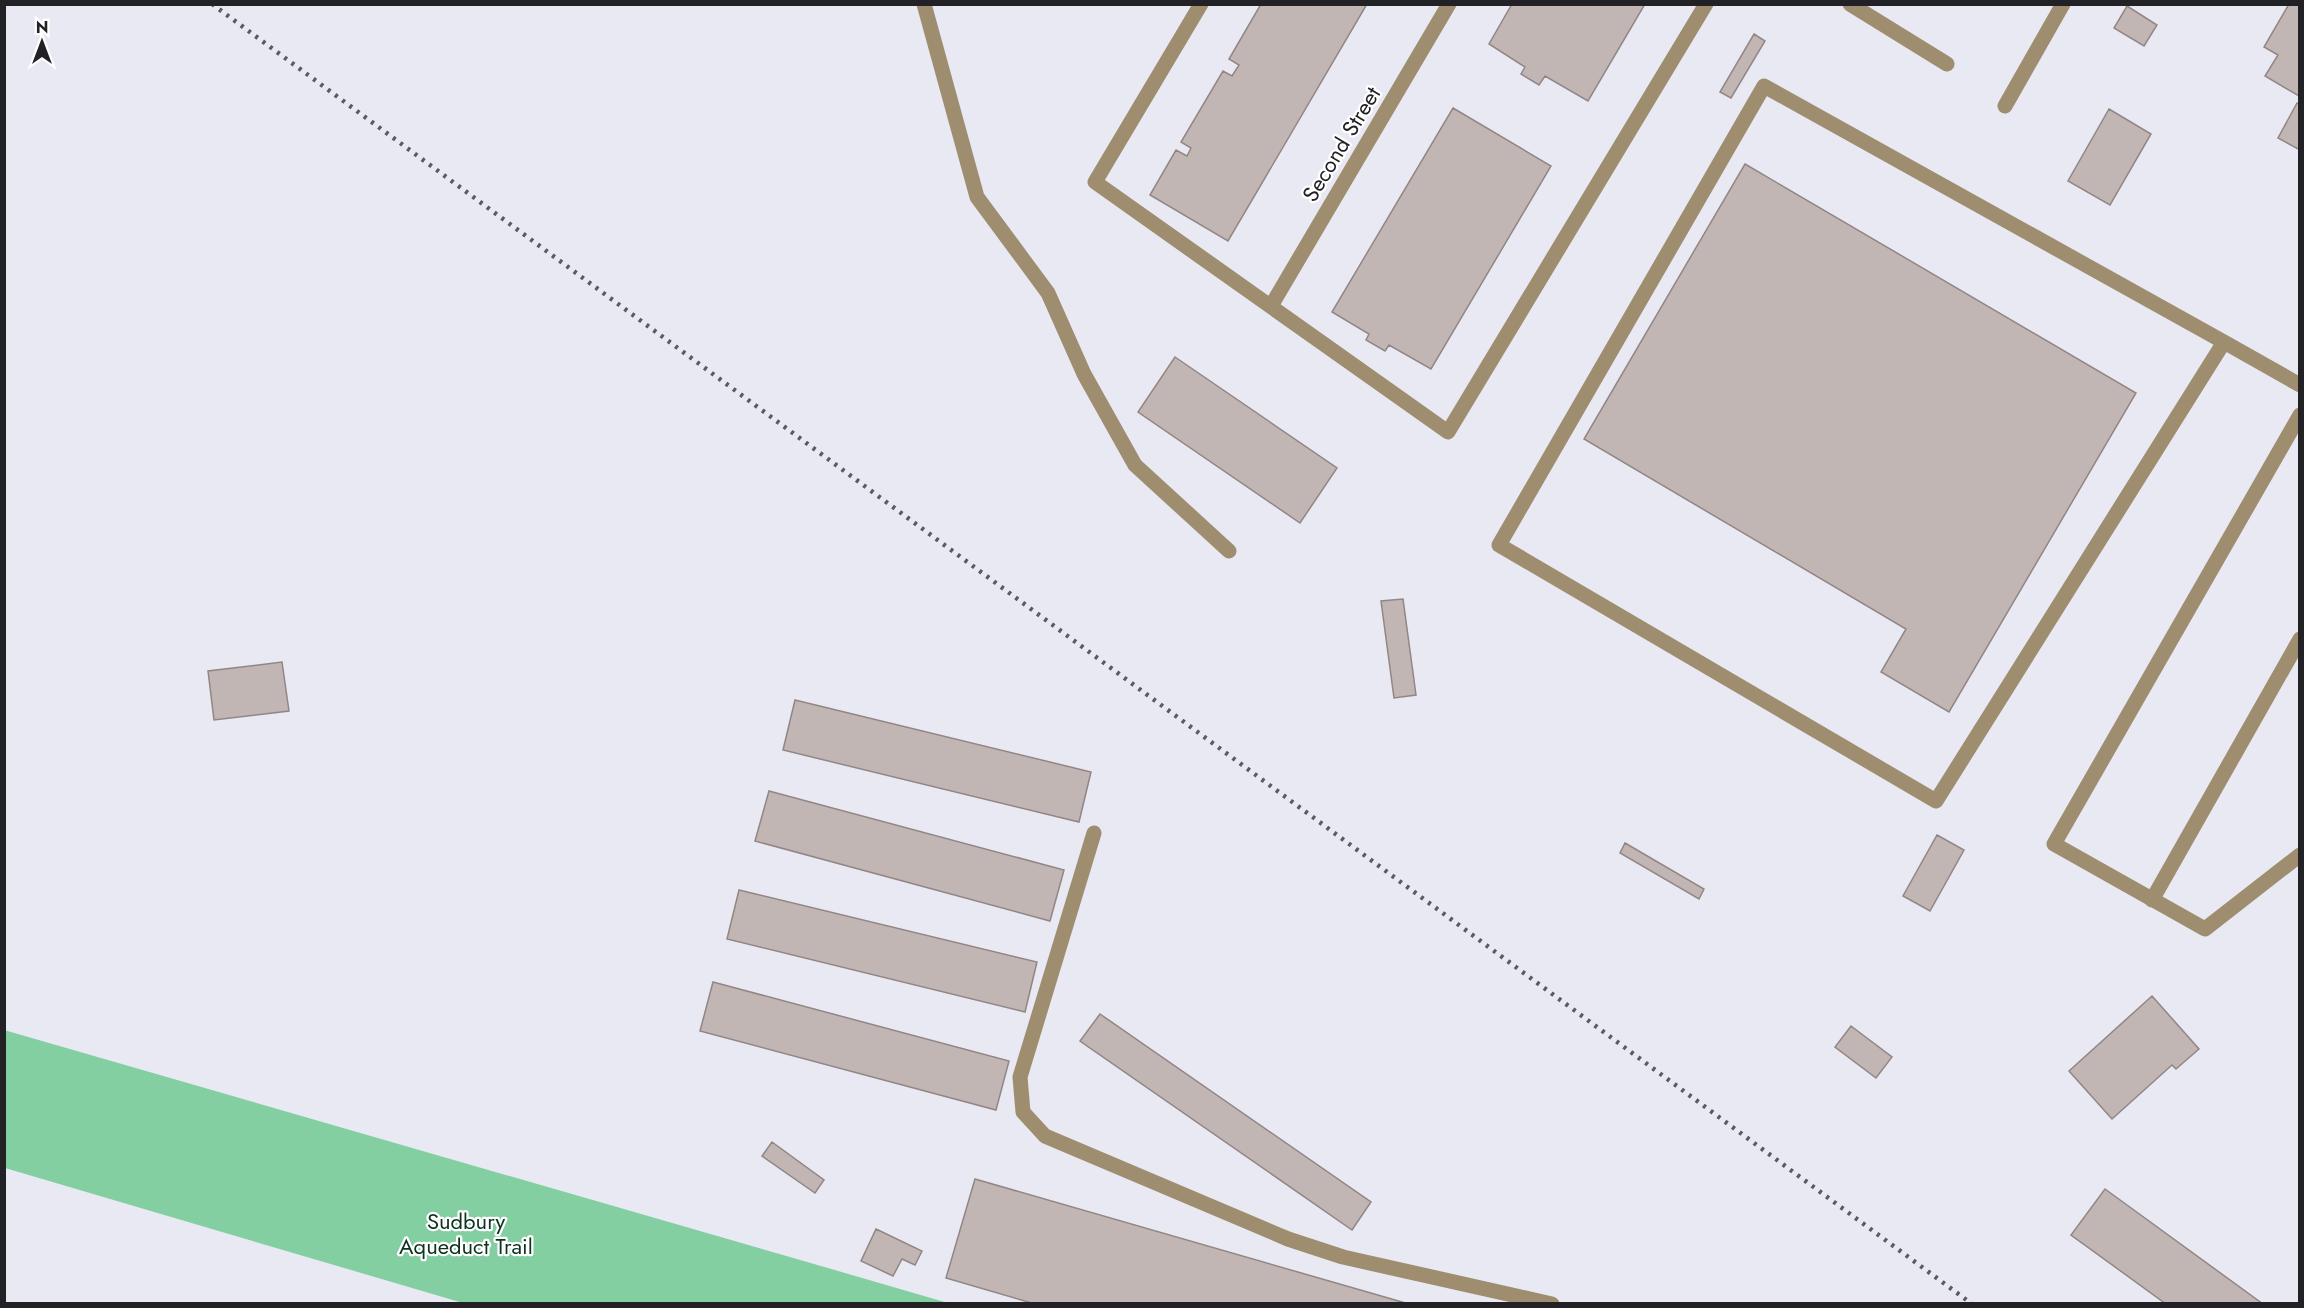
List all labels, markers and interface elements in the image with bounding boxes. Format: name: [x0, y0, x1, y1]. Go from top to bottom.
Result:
north arrow: [12, 12, 72, 72]
text: N: [36, 16, 48, 39]
street label: Second Street: [1294, 80, 1388, 208]
park label: Sudbury Aqueduct Trail: [399, 1205, 533, 1262]

